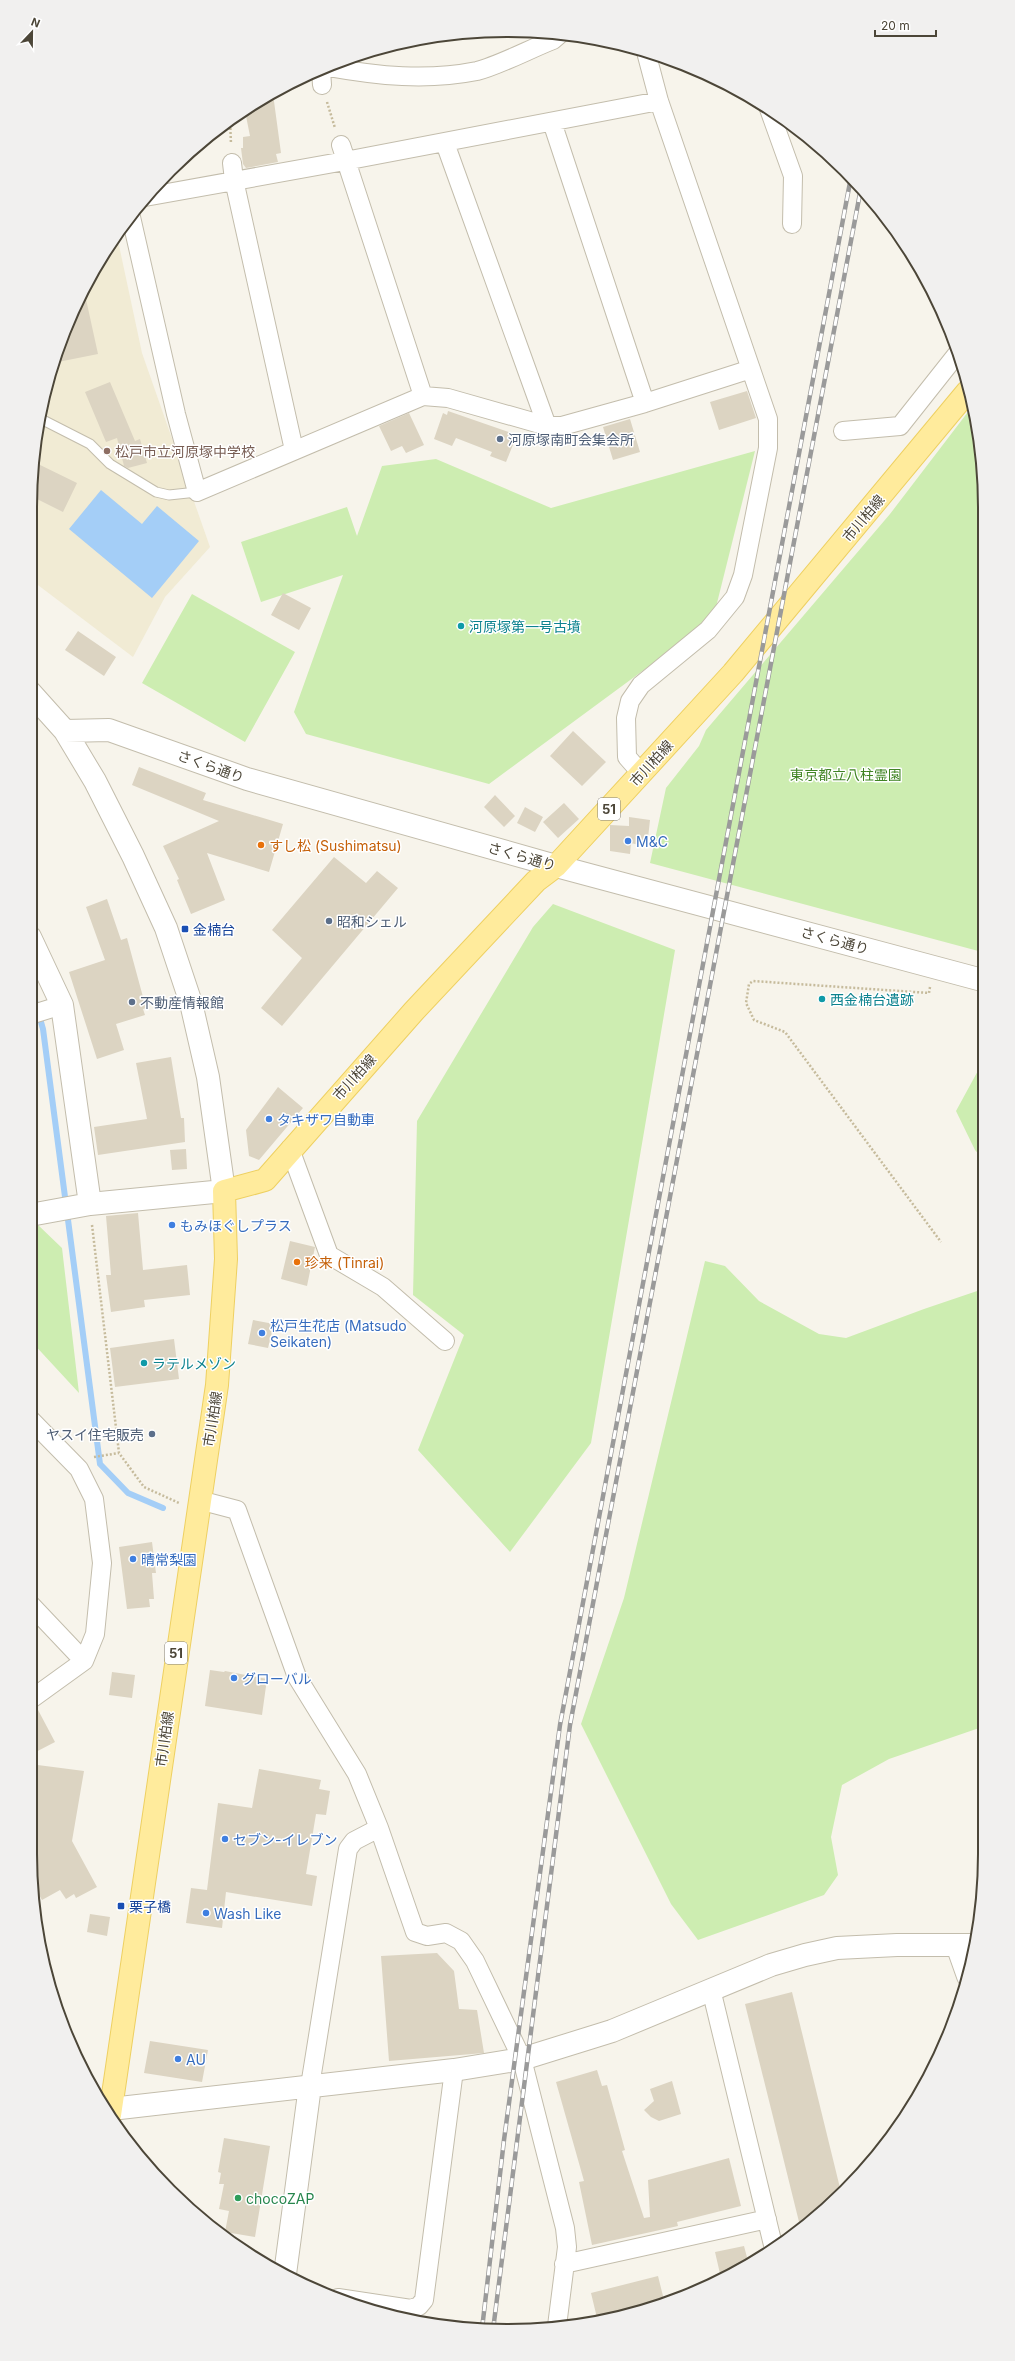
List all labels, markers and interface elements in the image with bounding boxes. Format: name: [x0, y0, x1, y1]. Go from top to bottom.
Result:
north arrow: [12, 12, 52, 52]
scale bar: [875, 12, 936, 38]
text: N: [29, 15, 42, 31]
text: 20 m: [881, 18, 910, 33]
place label: 河原塚南町会集会所: [508, 431, 634, 448]
marker: 河原塚南町会集会所: [495, 434, 505, 444]
place label: 松戸市立河原塚中学校: [115, 443, 255, 460]
marker: 松戸市立河原塚中学校: [102, 446, 112, 456]
street label: 市川柏線: [838, 491, 888, 545]
place label: 河原塚第一号古墳: [469, 618, 581, 635]
marker: 河原塚第一号古墳: [456, 621, 466, 631]
street label: 市川柏線: [626, 737, 676, 789]
street label: さくら通り: [175, 746, 247, 786]
park label: 東京都立八柱霊園: [790, 766, 902, 783]
road number: 51: [598, 798, 620, 820]
place label: M&C: [636, 833, 668, 850]
marker: M&C: [623, 836, 633, 846]
place label: すし松 (Sushimatsu): [269, 837, 402, 854]
street label: さくら通り: [486, 838, 558, 874]
marker: すし松 (Sushimatsu): [256, 840, 266, 850]
place label: 昭和シェル: [337, 913, 407, 930]
marker: 昭和シェル: [324, 916, 334, 926]
place label: 金楠台: [193, 921, 235, 938]
street label: さくら通り: [799, 923, 871, 957]
marker: 金楠台: [180, 924, 190, 934]
place label: 西金楠台遺跡: [830, 991, 914, 1008]
place label: 不動産情報館: [140, 994, 224, 1011]
marker: 西金楠台遺跡: [817, 994, 827, 1004]
marker: 不動産情報館: [127, 997, 137, 1007]
street label: 市川柏線: [329, 1051, 379, 1103]
place label: タキザワ自動車: [277, 1111, 375, 1128]
marker: タキザワ自動車: [264, 1114, 274, 1124]
place label: もみほぐしプラス: [180, 1217, 292, 1234]
marker: もみほぐしプラス: [167, 1220, 177, 1230]
place label: 珍来 (Tinrai): [305, 1254, 384, 1271]
marker: 珍来 (Tinrai): [292, 1257, 302, 1267]
place label: 松戸生花店 (Matsudo Seikaten): [270, 1317, 407, 1350]
marker: 松戸生花店 (Matsudo Seikaten): [257, 1328, 267, 1338]
place label: ラテルメゾン: [152, 1355, 236, 1372]
marker: ラテルメゾン: [139, 1358, 149, 1368]
street label: 市川柏線: [199, 1390, 225, 1448]
place label: ヤスイ住宅販売: [46, 1426, 144, 1443]
marker: ヤスイ住宅販売: [147, 1429, 157, 1439]
place label: 晴常梨園: [141, 1551, 197, 1568]
marker: 晴常梨園: [128, 1554, 138, 1564]
road number: 51: [165, 1642, 187, 1664]
place label: グローバル: [242, 1670, 312, 1687]
marker: グローバル: [229, 1673, 239, 1683]
street label: 市川柏線: [152, 1710, 176, 1768]
place label: セブン-イレブン: [233, 1831, 337, 1848]
marker: セブン-イレブン: [220, 1834, 230, 1844]
place label: 栗子橋: [129, 1898, 171, 1915]
marker: 栗子橋: [116, 1901, 126, 1911]
place label: Wash Like: [214, 1905, 281, 1922]
marker: Wash Like: [201, 1908, 211, 1918]
place label: AU: [186, 2051, 206, 2068]
marker: AU: [173, 2054, 183, 2064]
place label: chocoZAP: [246, 2190, 315, 2207]
marker: chocoZAP: [233, 2193, 243, 2203]

